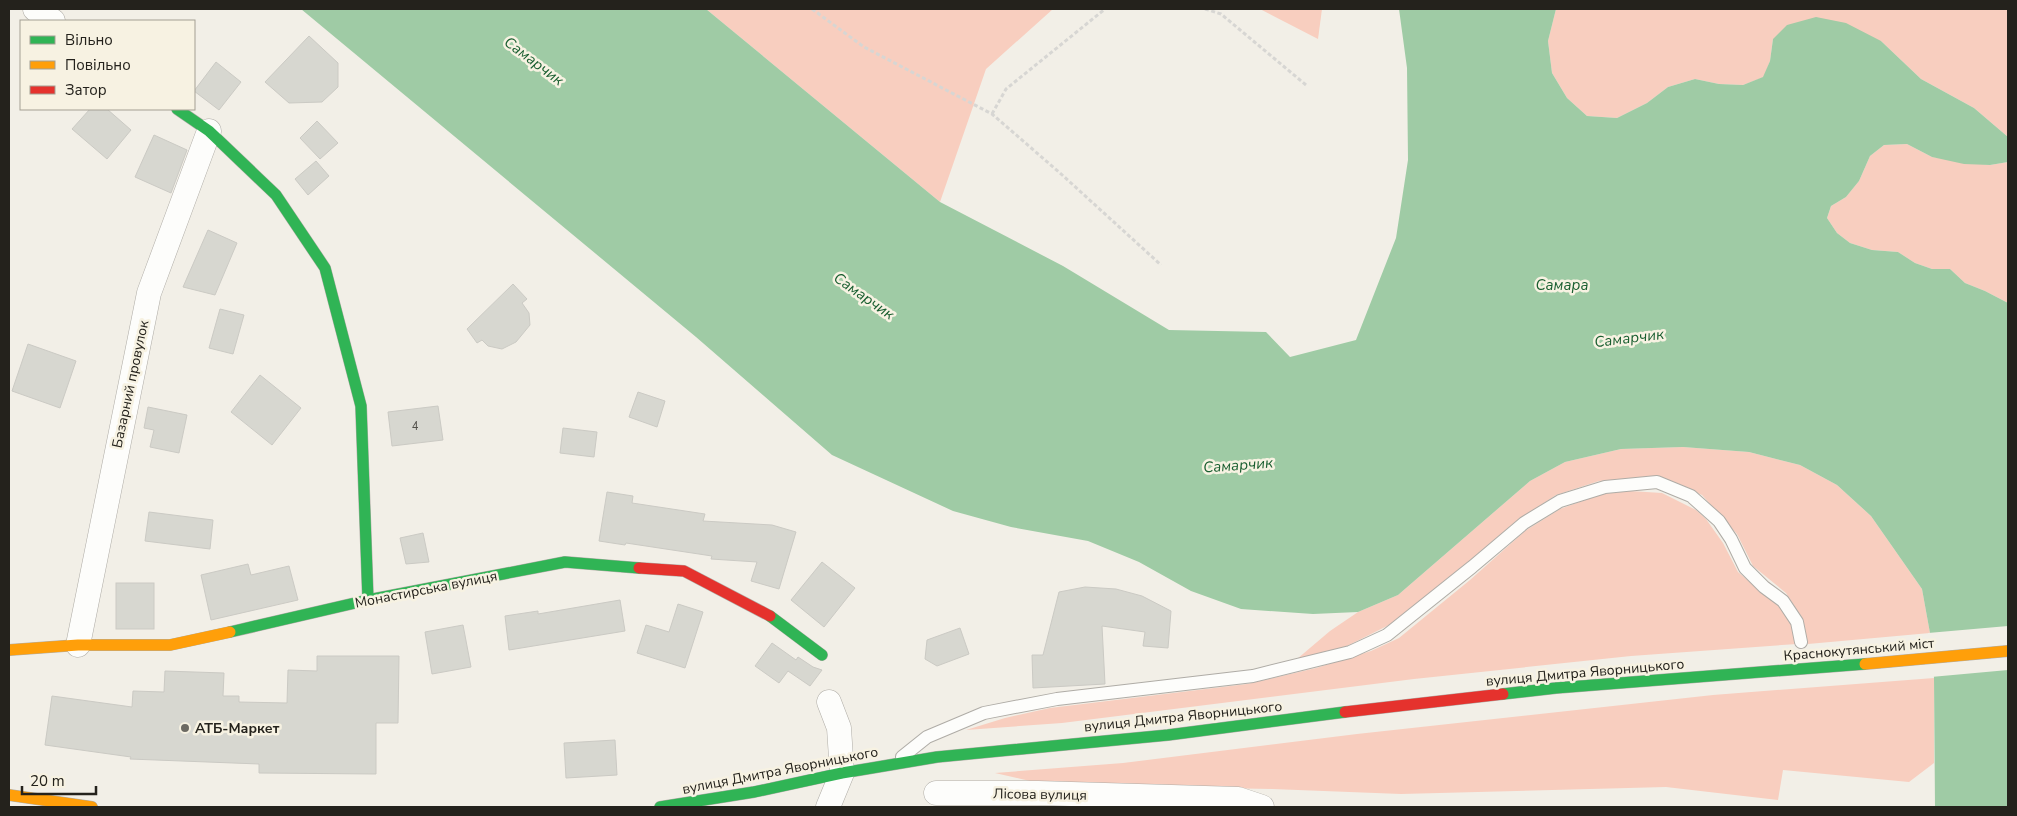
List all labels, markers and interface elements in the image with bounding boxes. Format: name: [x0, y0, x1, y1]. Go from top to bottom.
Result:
legend: [20, 20, 195, 110]
text: Вільно: [65, 30, 113, 50]
water label: Самарчик: [500, 32, 569, 91]
text: Повільно: [65, 55, 131, 75]
text: Затор: [65, 80, 107, 100]
water label: Самарчик: [830, 268, 899, 325]
water label: Самара: [1536, 275, 1588, 295]
street label: Базарний провулок: [108, 318, 153, 450]
water label: Самарчик: [1593, 324, 1666, 352]
house number: 4: [412, 419, 419, 434]
water label: Самарчик: [1202, 453, 1275, 477]
street label: Монастирська вулиця: [353, 566, 499, 613]
street label: Краснокутянський міст: [1783, 633, 1936, 666]
street label: вулиця Дмитра Яворницького: [1485, 654, 1685, 691]
street label: вулиця Дмитра Яворницького: [1083, 697, 1283, 736]
place label: АТБ-Маркет: [195, 719, 280, 738]
marker: АТБ-Маркет: [179, 722, 191, 734]
street label: вулиця Дмитра Яворницького: [681, 742, 880, 799]
scale bar: [22, 764, 96, 796]
text: 20 m: [30, 771, 65, 791]
street label: Лісова вулиця: [993, 784, 1087, 805]

